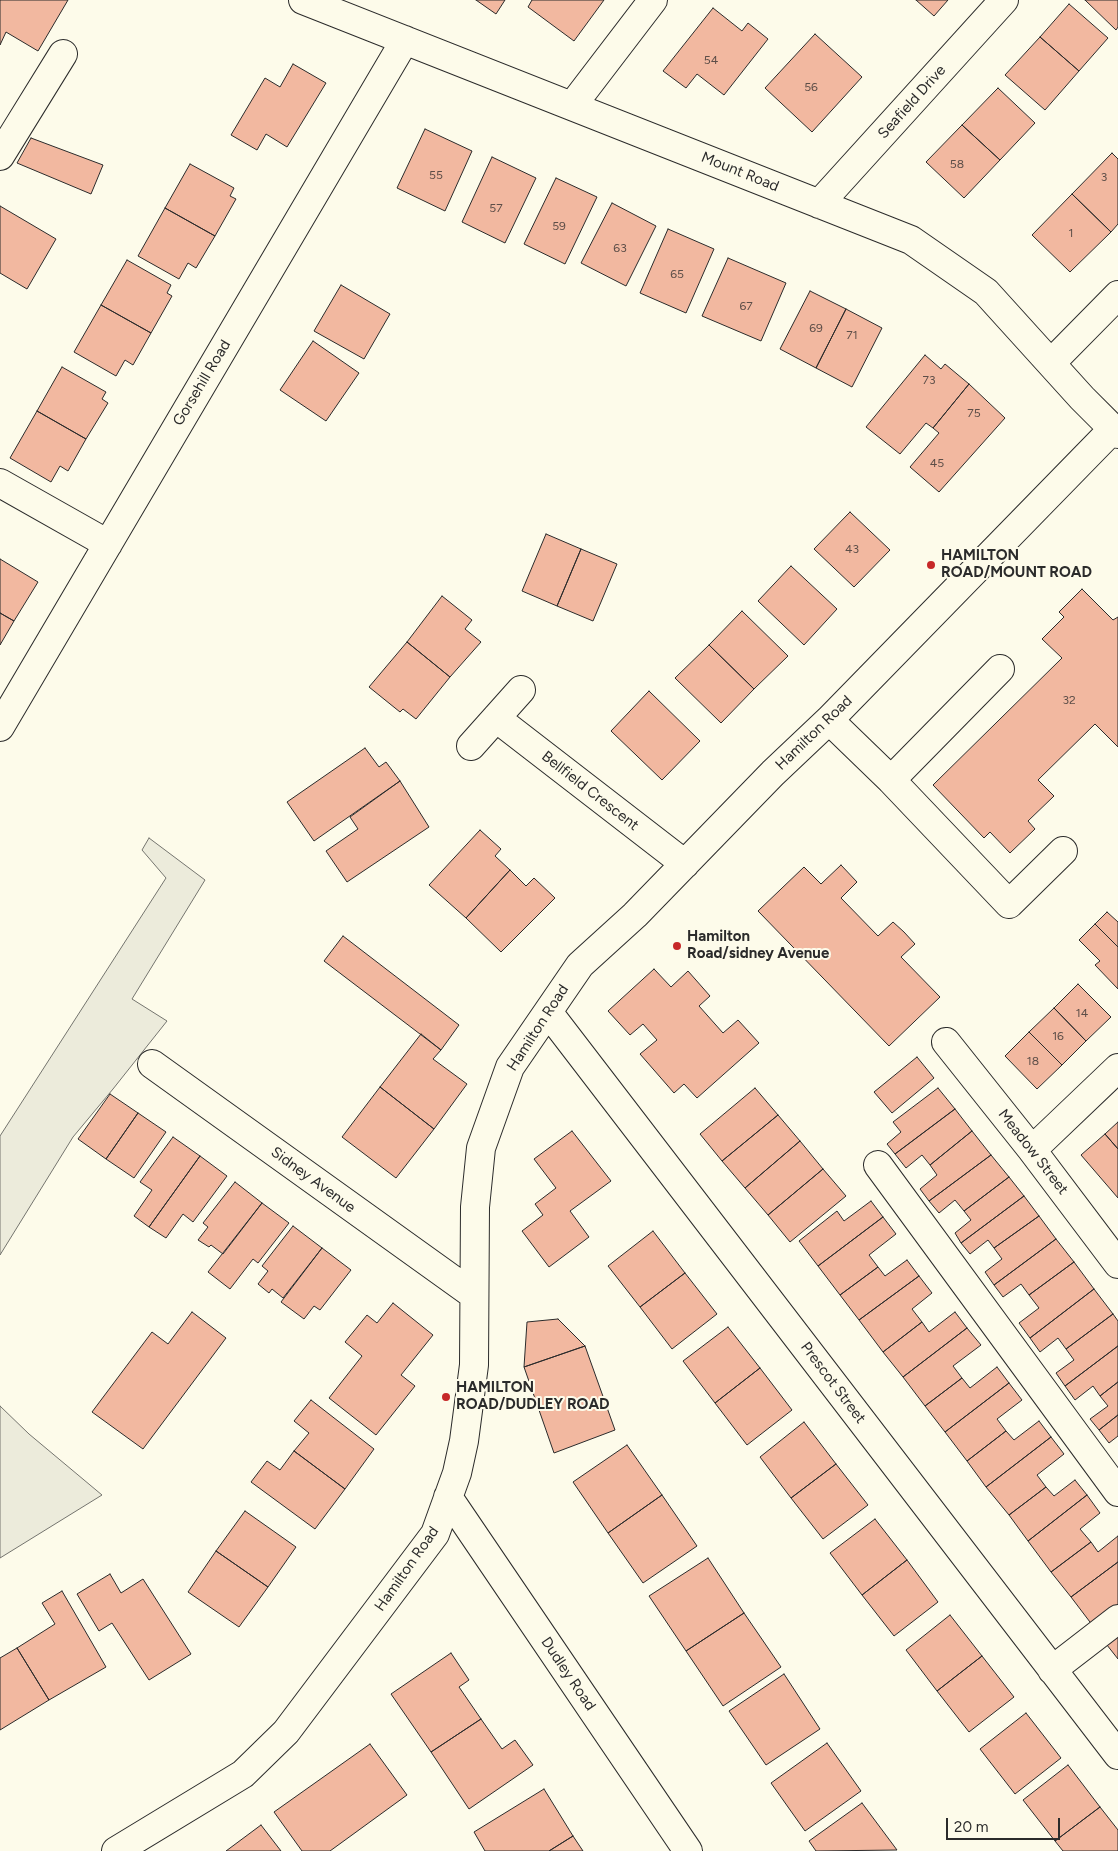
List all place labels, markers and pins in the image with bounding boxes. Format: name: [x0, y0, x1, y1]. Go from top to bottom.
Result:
place label: HAMILTON ROAD/MOUNT ROAD: [941, 547, 1092, 582]
marker: HAMILTON ROAD/MOUNT ROAD: [925, 559, 937, 571]
place label: Hamilton Road/sidney Avenue: [687, 928, 829, 963]
marker: Hamilton Road/sidney Avenue: [671, 940, 683, 952]
place label: HAMILTON ROAD/DUDLEY ROAD: [456, 1379, 610, 1414]
marker: HAMILTON ROAD/DUDLEY ROAD: [440, 1391, 452, 1403]

